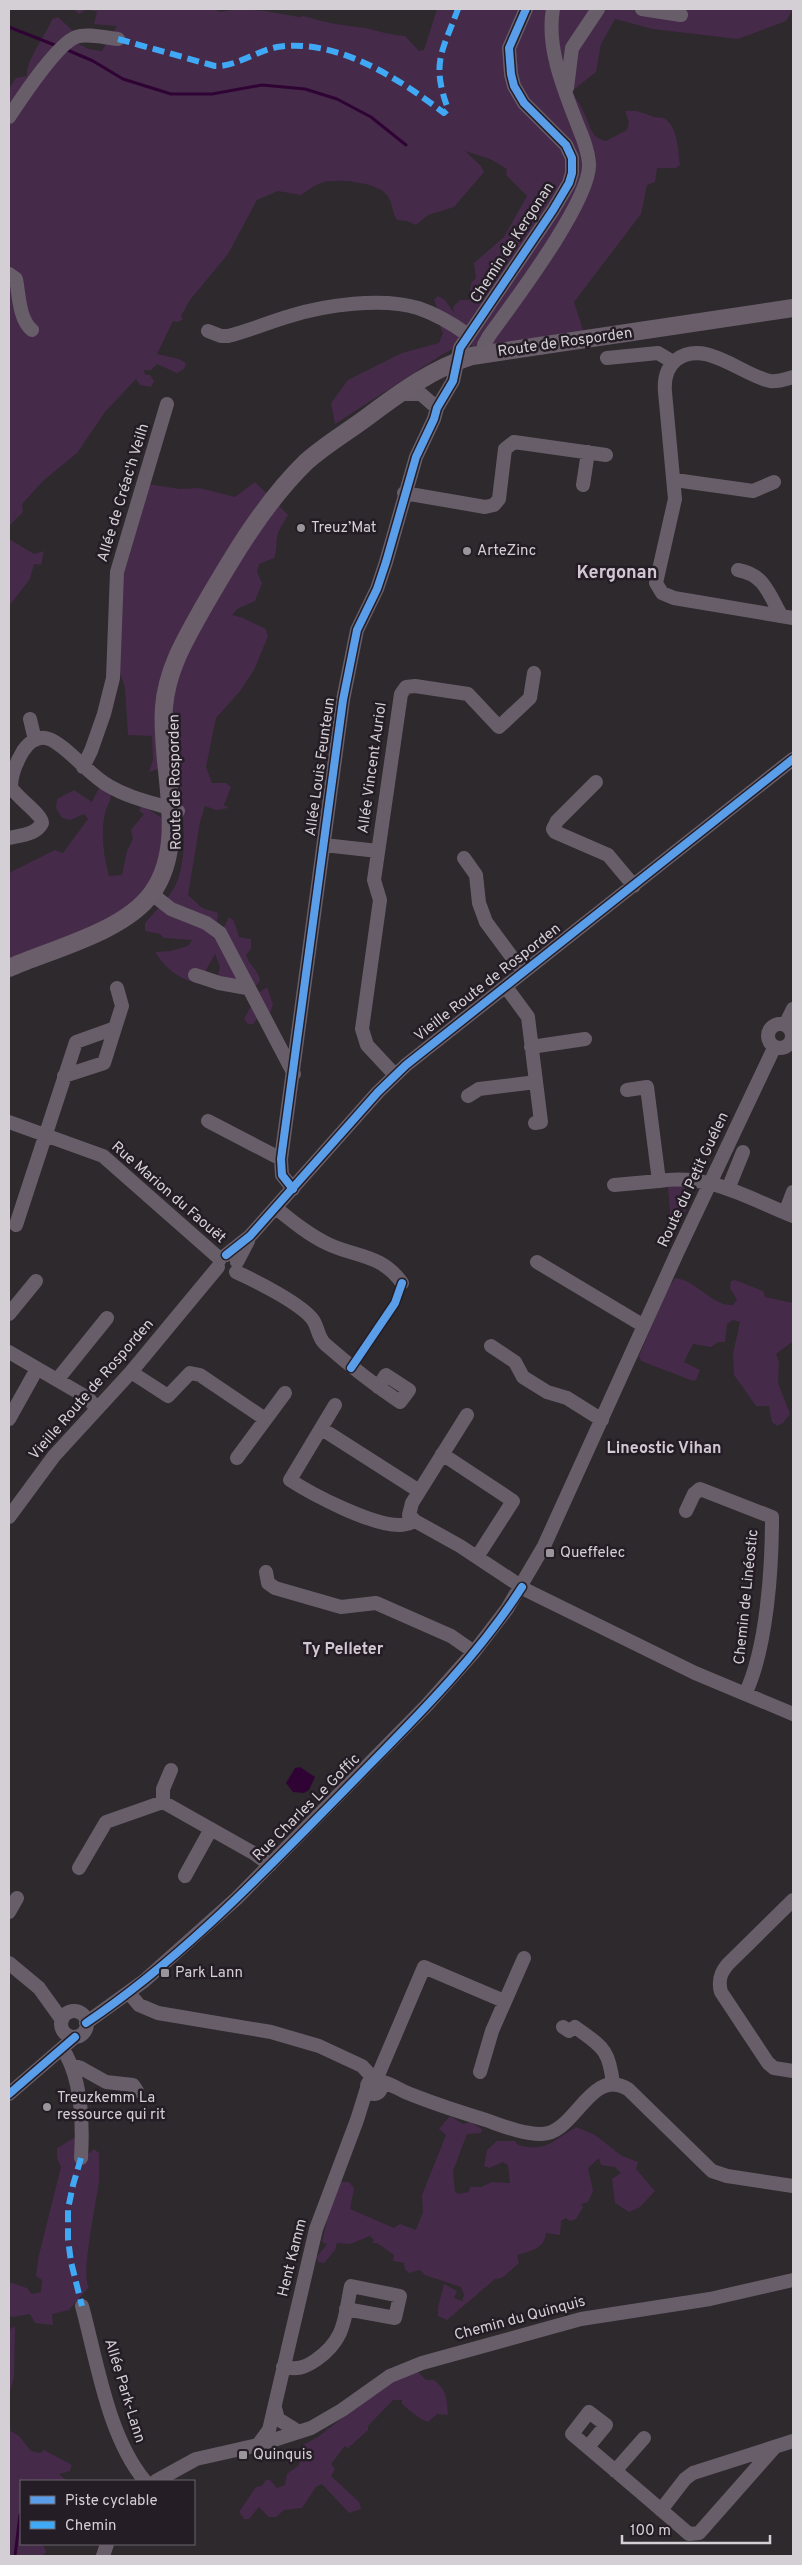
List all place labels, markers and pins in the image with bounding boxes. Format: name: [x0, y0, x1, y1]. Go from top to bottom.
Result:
place label: Treuz’Mat: [311, 519, 376, 538]
marker: Treuz’Mat: [295, 522, 307, 534]
place label: ArteZinc: [477, 542, 536, 561]
marker: ArteZinc: [461, 545, 473, 557]
place label: Queffelec: [560, 1544, 625, 1563]
marker: Queffelec: [544, 1547, 556, 1559]
place label: Park Lann: [175, 1964, 243, 1983]
marker: Park Lann: [159, 1967, 171, 1979]
place label: Treuzkemm La ressource qui rit: [57, 2089, 165, 2125]
marker: Treuzkemm La ressource qui rit: [41, 2101, 53, 2113]
place label: Quinquis: [253, 2446, 313, 2465]
marker: Quinquis: [237, 2449, 249, 2461]

